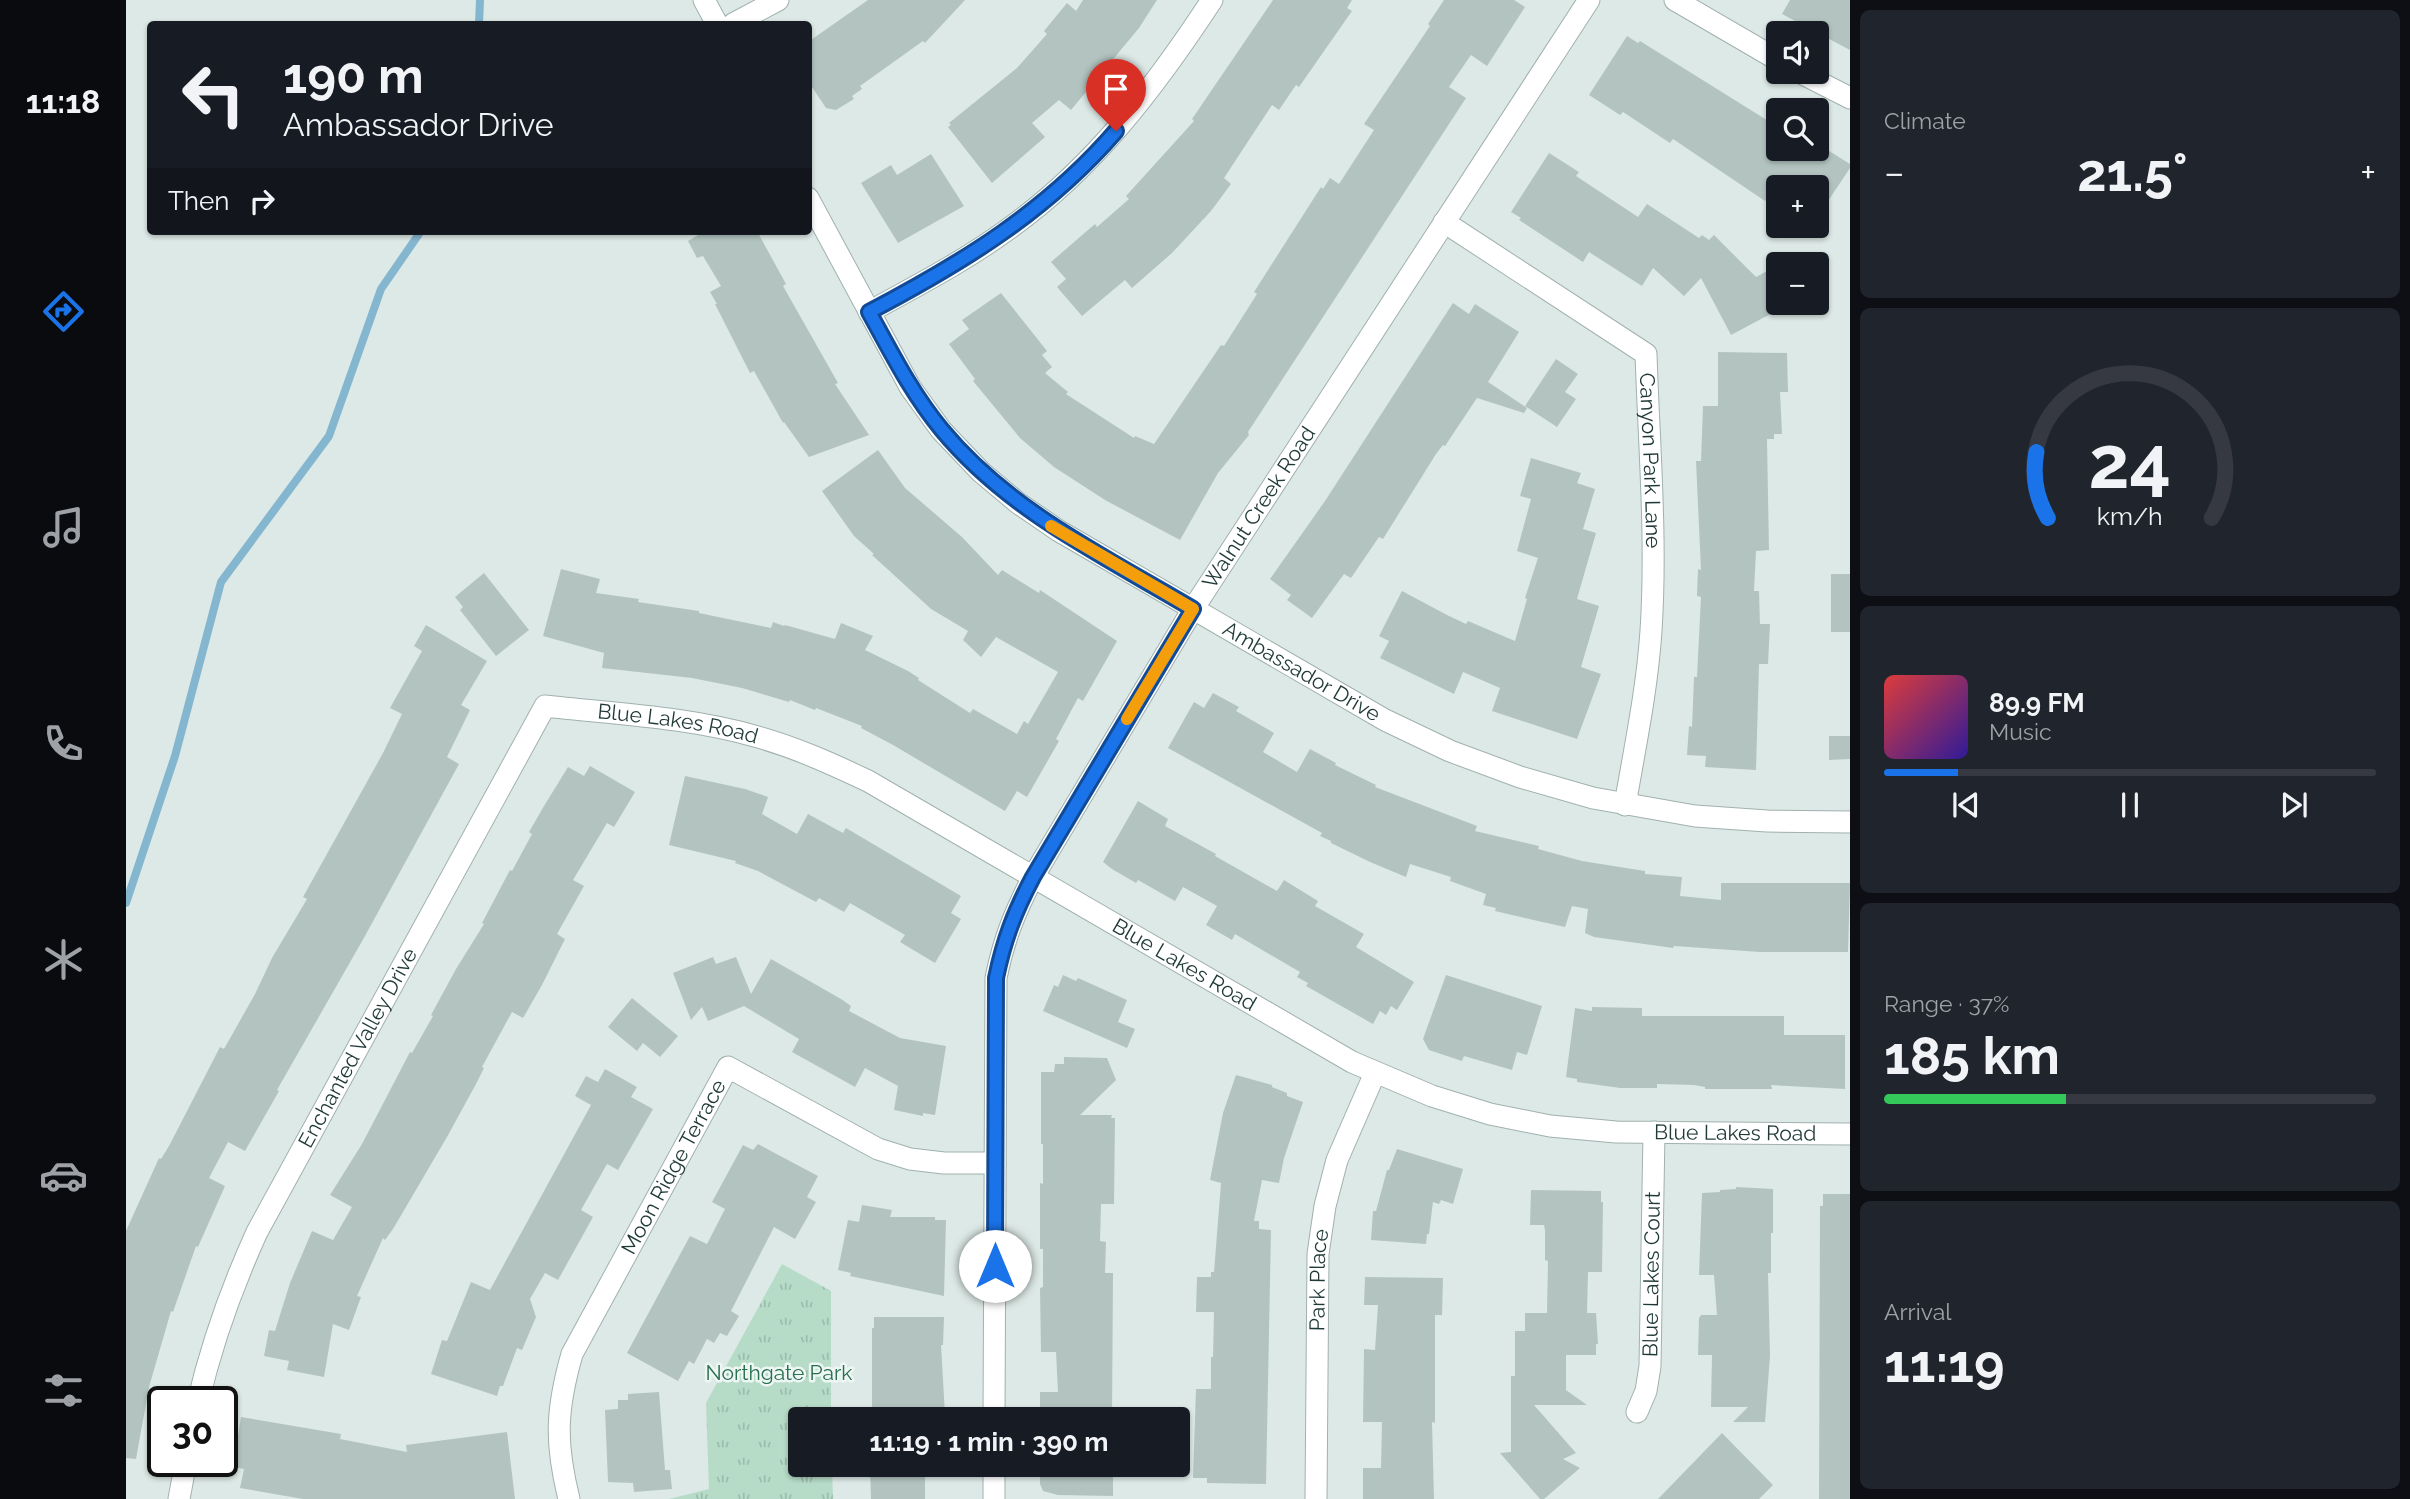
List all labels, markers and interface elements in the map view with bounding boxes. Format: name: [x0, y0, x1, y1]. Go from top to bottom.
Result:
map controls: [1766, 21, 1829, 315]
button: sound: [1766, 21, 1829, 84]
text: 190 m: [283, 47, 424, 104]
icon: left: [168, 49, 259, 140]
pin: [1086, 59, 1146, 131]
icon: arrive: [1097, 70, 1135, 108]
text: 11:18: [26, 83, 100, 120]
button: search: [1766, 98, 1829, 161]
text: Ambassador Drive: [283, 106, 554, 143]
text: Climate: [1884, 107, 1966, 134]
text: 21.5°: [2077, 142, 2188, 203]
text: −: [1884, 150, 1904, 195]
text: +: [2360, 150, 2376, 195]
button: +: [1766, 175, 1829, 238]
icon: right: [243, 182, 281, 220]
text: Then: [168, 186, 229, 216]
button: −: [1766, 252, 1829, 315]
icon: directions: [39, 287, 88, 336]
street label: Canyon Park Lane: [1635, 372, 1666, 548]
text: 24: [2089, 420, 2171, 505]
street label: Walnut Creek Road: [1197, 422, 1320, 593]
text: km/h: [2097, 500, 2163, 530]
icon: music: [39, 503, 88, 552]
street label: Ambassador Drive: [1219, 616, 1385, 727]
text: 89.9 FM: [1989, 688, 2085, 718]
street label: Blue Lakes Road: [596, 698, 761, 748]
text: Music: [1989, 718, 2052, 745]
icon: phone: [39, 719, 88, 768]
icon: previous: [1947, 786, 1985, 824]
icon: pause: [2111, 786, 2149, 824]
icon: next: [2275, 786, 2313, 824]
street label: Blue Lakes Road: [1108, 913, 1261, 1016]
icon: climate: [39, 935, 88, 984]
street label: Enchanted Valley Drive: [293, 944, 422, 1152]
text: Range · 37%: [1884, 990, 2009, 1017]
text: 185 km: [1884, 1025, 2060, 1086]
street label: Moon Ridge Terrace: [616, 1075, 731, 1258]
street label: Blue Lakes Road: [1654, 1119, 1816, 1146]
icon: car: [39, 1151, 88, 1200]
street label: Blue Lakes Court: [1637, 1191, 1665, 1357]
street label: Park Place: [1304, 1227, 1334, 1331]
position arrow: [958, 1229, 1032, 1303]
text: Arrival: [1884, 1298, 1951, 1325]
text: 11:19: [1884, 1333, 2005, 1394]
park label: Northgate Park: [706, 1360, 852, 1385]
icon: filters: [39, 1366, 88, 1415]
speed limit sign: 30: [147, 1386, 238, 1477]
text: 11:19 · 1 min · 390 m: [870, 1427, 1108, 1457]

